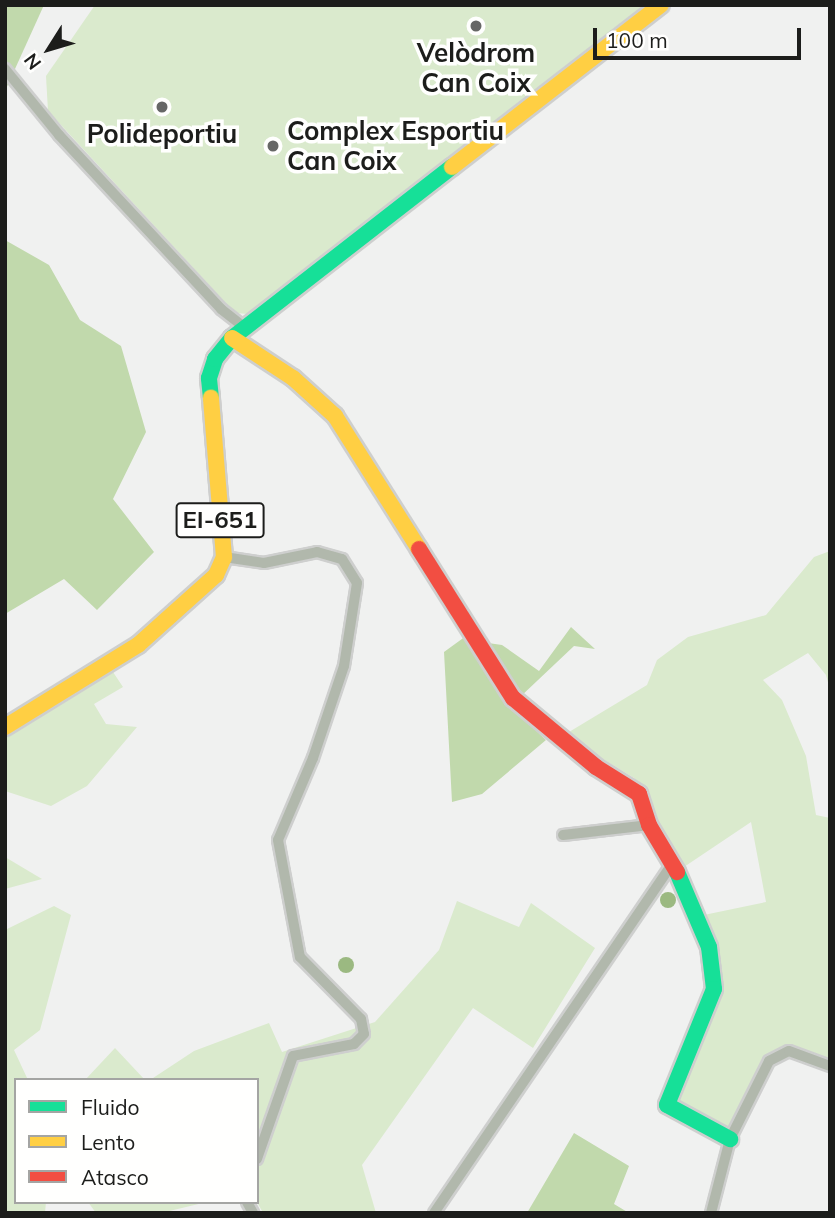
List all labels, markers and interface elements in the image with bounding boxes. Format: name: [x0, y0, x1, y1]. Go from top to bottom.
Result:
north arrow: [14, 14, 84, 84]
scale bar: [597, 14, 805, 58]
marker: Velòdrom Can Coix: [468, 18, 484, 34]
text: 100 m: [606, 27, 668, 53]
place label: Velòdrom Can Coix: [417, 37, 535, 98]
text: N: [18, 49, 46, 75]
marker: Polideportiu: [154, 99, 170, 115]
place label: Complex Esportiu Can Coix: [287, 115, 504, 176]
place label: Polideportiu: [87, 118, 237, 150]
marker: Complex Esportiu Can Coix: [265, 138, 281, 154]
road number: EI-651: [174, 500, 266, 540]
legend: [14, 1078, 259, 1204]
text: Fluido: [81, 1094, 140, 1120]
text: Lento: [81, 1129, 135, 1155]
text: Atasco: [81, 1164, 149, 1190]

